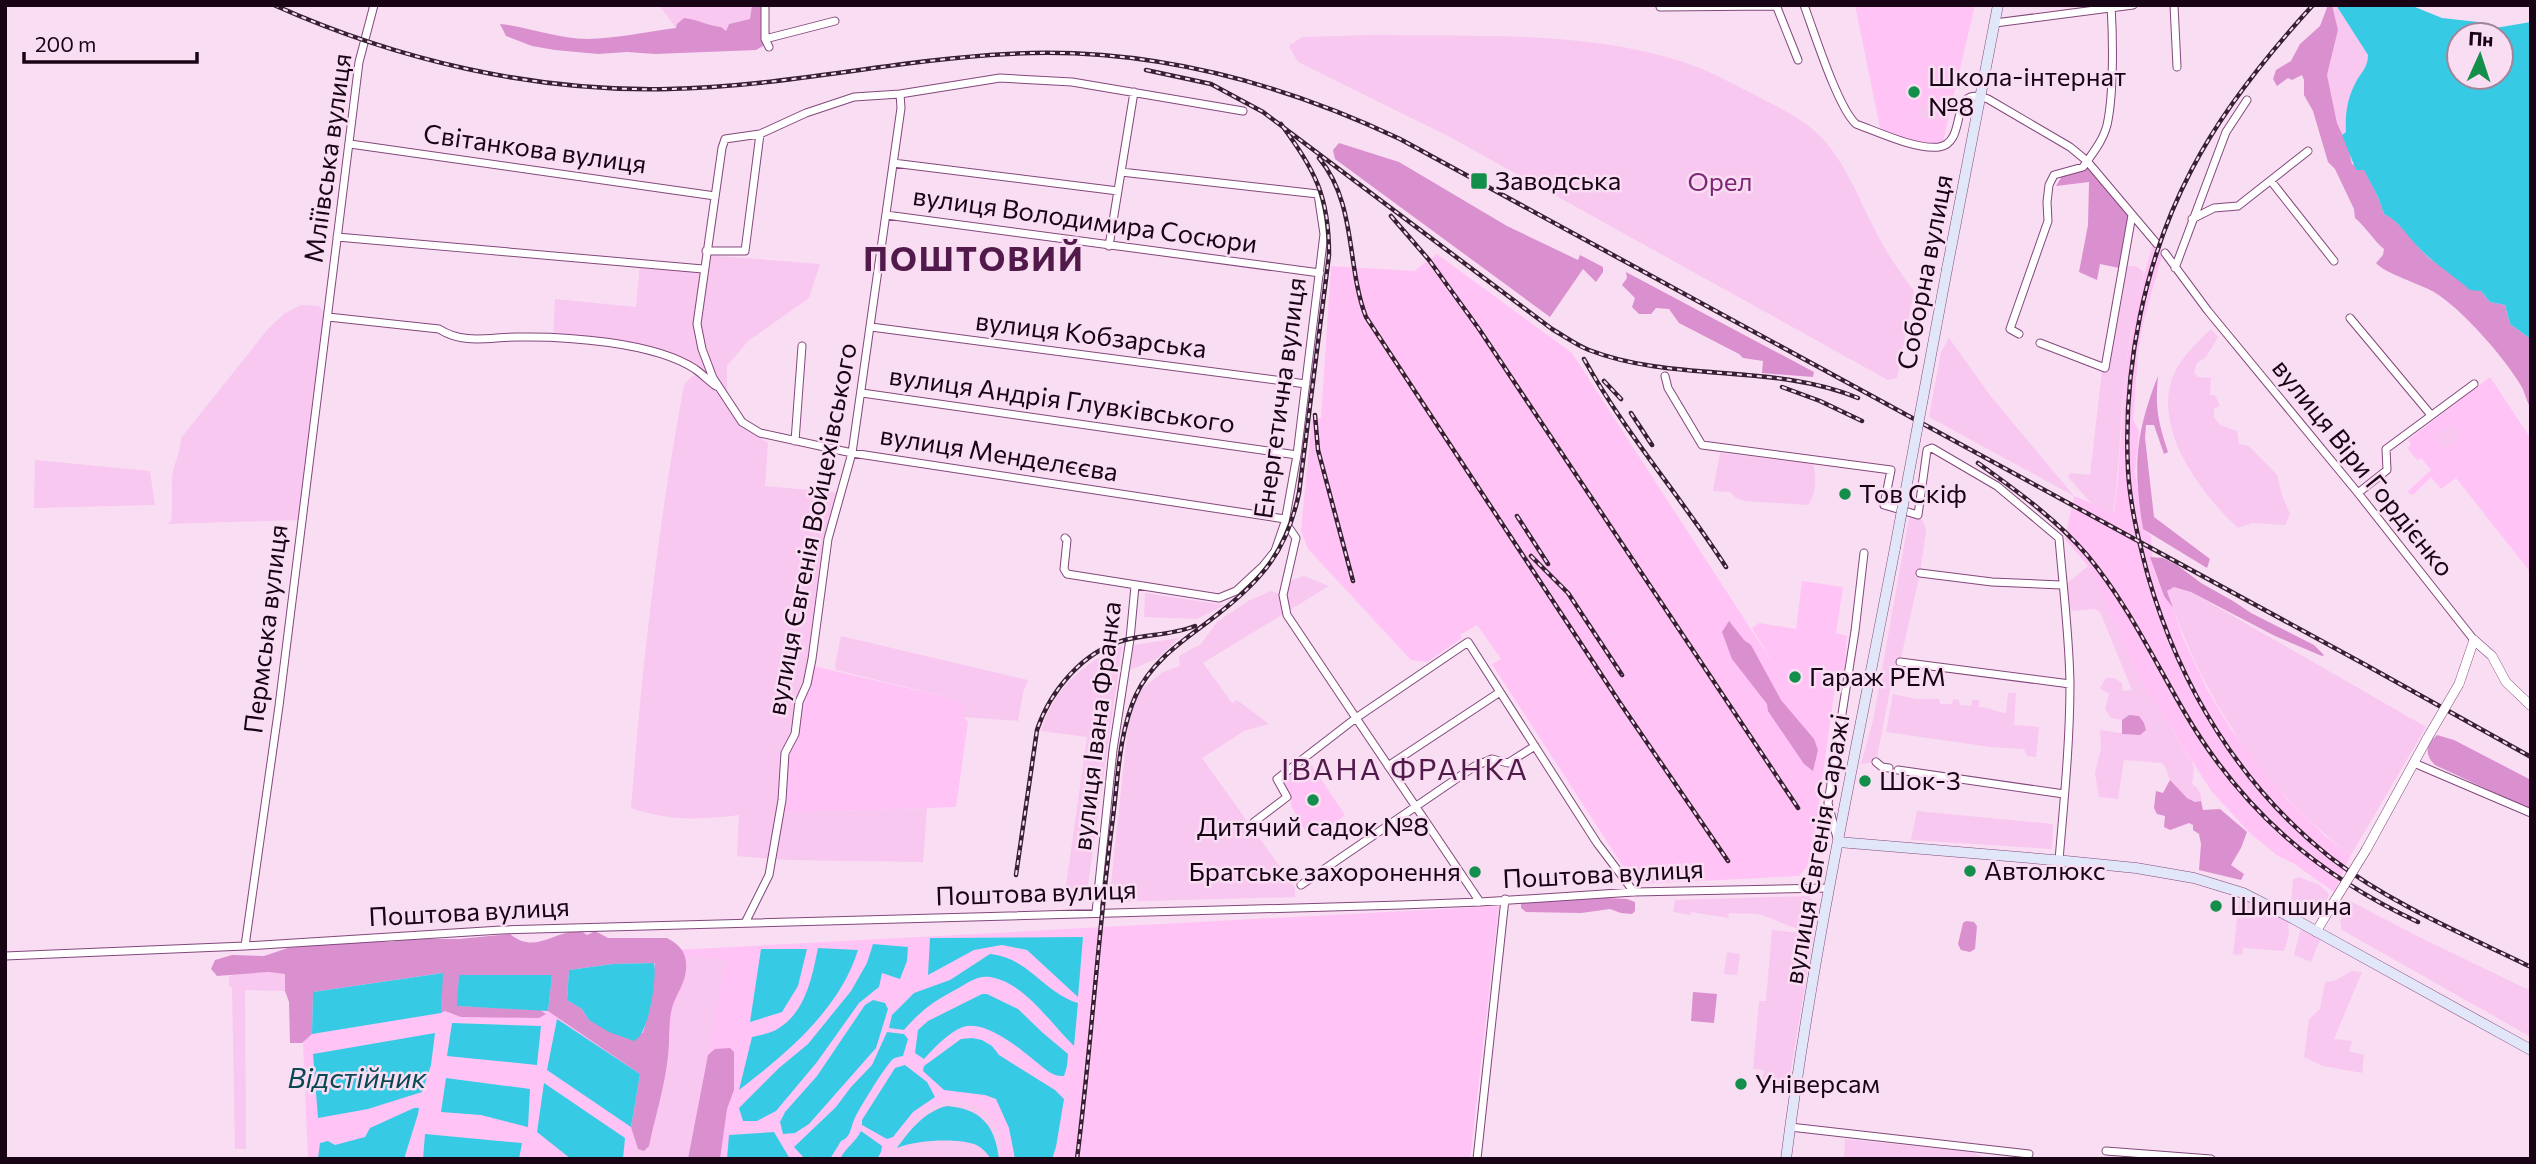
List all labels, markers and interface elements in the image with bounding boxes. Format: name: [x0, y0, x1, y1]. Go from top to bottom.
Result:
scale bar: [24, 21, 198, 65]
north arrow: [2445, 21, 2515, 91]
text: Пн: [2468, 26, 2494, 51]
text: 200 m: [35, 31, 96, 56]
street label: Мліївська вулиця: [296, 51, 357, 264]
place label: Школа-інтернат №8: [1928, 60, 2126, 121]
marker: Школа-інтернат №8: [1906, 84, 1922, 100]
street label: Світанкова вулиця: [422, 117, 649, 179]
place label: Заводська: [1495, 164, 1621, 195]
park label: Орел: [1687, 165, 1753, 196]
marker: Заводська: [1469, 171, 1489, 191]
street label: Соборна вулиця: [1889, 172, 1958, 372]
street label: вулиця Володимира Сосюри: [911, 179, 1259, 258]
district label: ПОШТОВИЙ: [863, 237, 1085, 278]
street label: Енергетична вулиця: [1246, 275, 1311, 520]
street label: вулиця Кобзарська: [974, 304, 1209, 363]
street label: вулиця Євгенія Войцехівського: [759, 340, 862, 718]
street label: вулиця Віри Гордієнко: [2267, 352, 2461, 582]
street label: вулиця Андрія Глувківського: [887, 359, 1237, 438]
street label: вулиця Менделєєва: [878, 418, 1121, 487]
place label: Тов Скіф: [1859, 477, 1967, 508]
marker: Тов Скіф: [1837, 486, 1853, 502]
street label: Пермська вулиця: [236, 523, 293, 735]
street label: вулиця Івана Франка: [1065, 599, 1126, 852]
place label: Гараж РЕМ: [1809, 660, 1946, 691]
marker: Гараж РЕМ: [1787, 669, 1803, 685]
street label: вулиця Євгенія Саражі: [1776, 711, 1855, 986]
district label: ІВАНА ФРАНКА: [1281, 749, 1529, 786]
place label: Шок-3: [1879, 764, 1961, 795]
marker: Шок-3: [1857, 773, 1873, 789]
marker: Дитячий садок №8: [1305, 792, 1321, 808]
place label: Дитячий садок №8: [1197, 810, 1429, 841]
street label: Поштова вулиця: [1502, 852, 1704, 893]
place label: Автолюкс: [1984, 854, 2106, 885]
place label: Братське захоронення: [1188, 855, 1461, 886]
marker: Автолюкс: [1962, 863, 1978, 879]
marker: Братське захоронення: [1467, 864, 1483, 880]
street label: Поштова вулиця: [935, 872, 1137, 911]
place label: Шипшина: [2230, 889, 2352, 920]
street label: Поштова вулиця: [368, 890, 570, 931]
marker: Шипшина: [2208, 898, 2224, 914]
water label: Відстійник: [288, 1060, 427, 1094]
place label: Універсам: [1755, 1067, 1880, 1098]
marker: Універсам: [1733, 1076, 1749, 1092]

